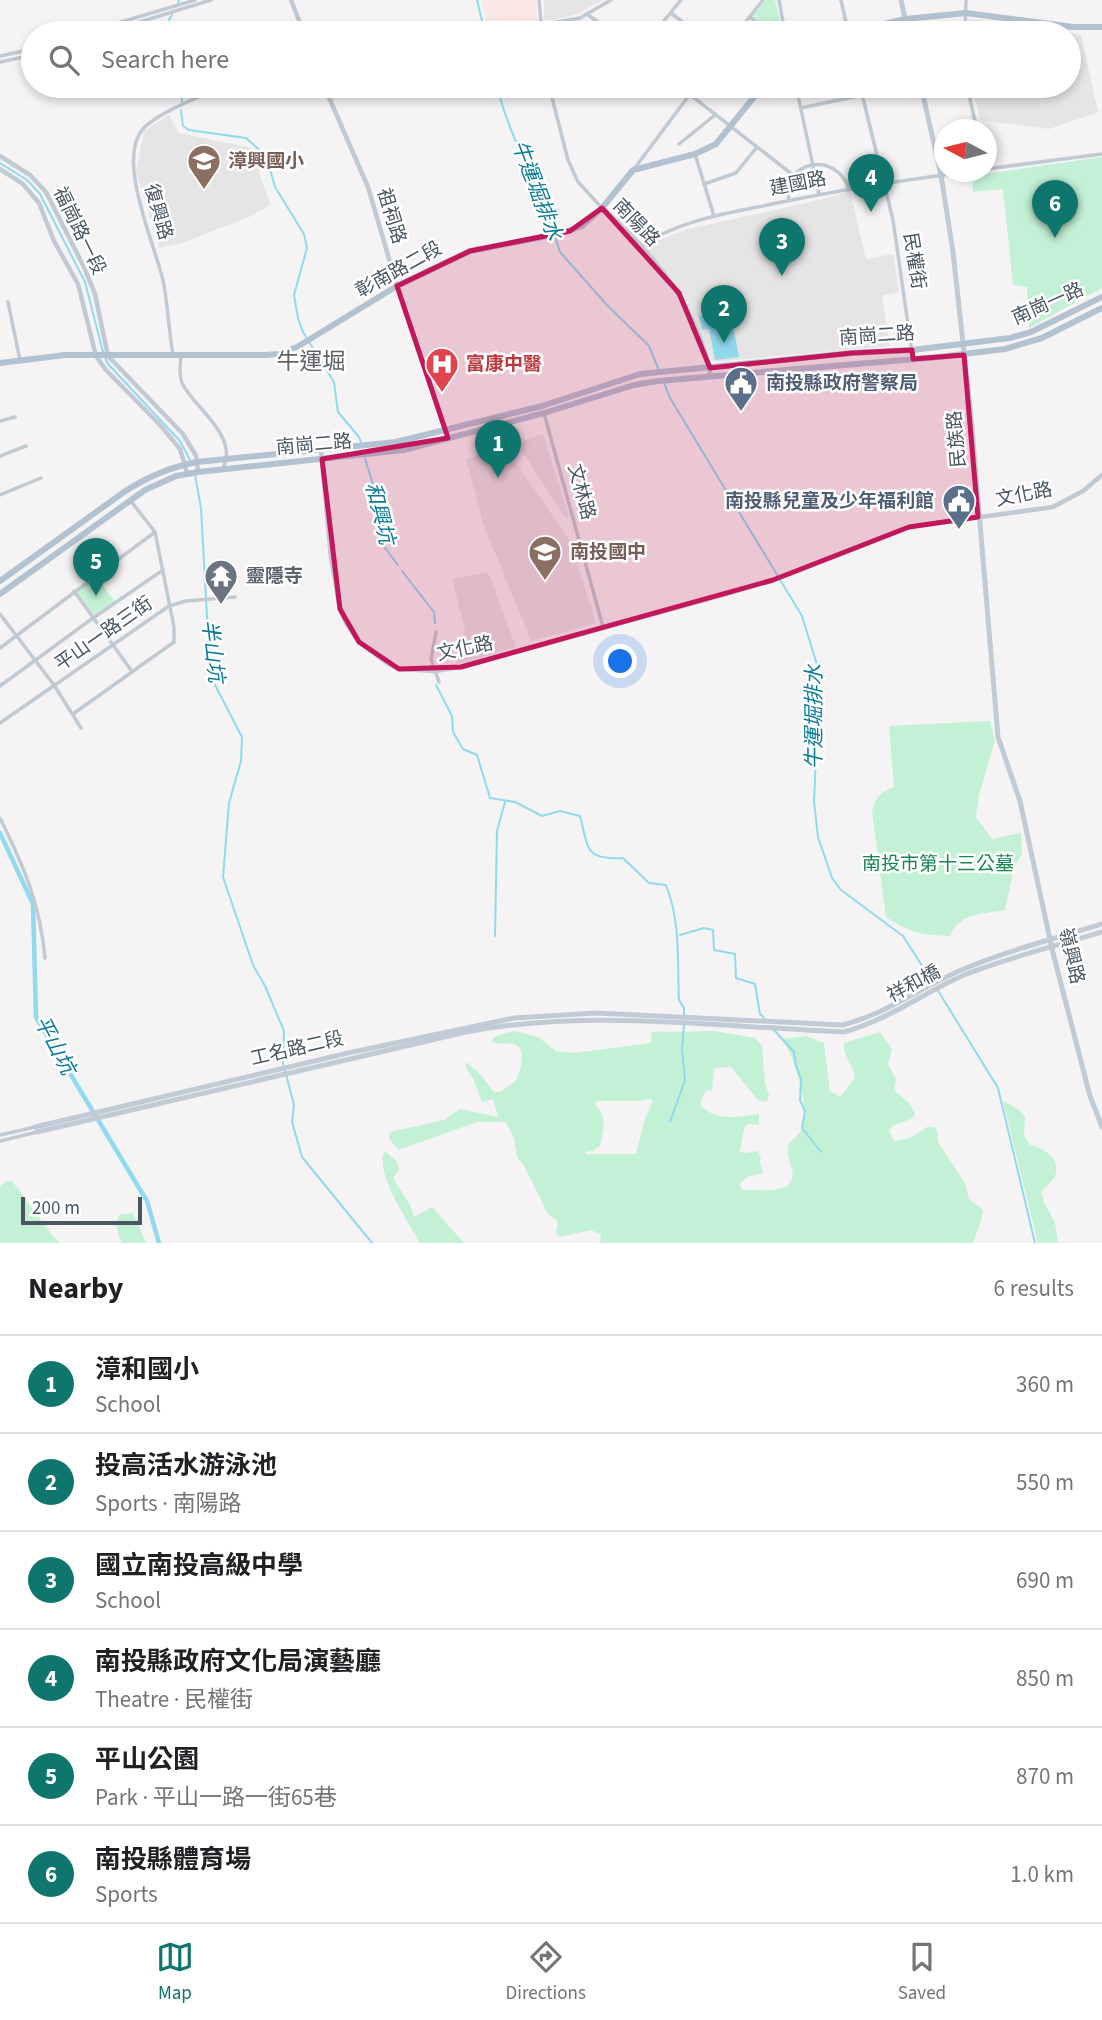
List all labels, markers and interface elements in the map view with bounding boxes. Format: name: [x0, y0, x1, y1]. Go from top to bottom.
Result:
search box: [21, 21, 1081, 98]
icon: search: [45, 41, 83, 79]
text: Search here: [101, 41, 229, 78]
north arrow: [934, 119, 997, 182]
water label: 牛運堀排水: [504, 136, 570, 245]
school or university icon: 漳興國小: [185, 142, 223, 191]
place label: 漳興國小: [228, 148, 304, 175]
pin: 4: [848, 154, 894, 212]
street label: 建國路: [767, 165, 829, 203]
pin: 6: [1032, 180, 1078, 238]
street label: 復興路: [137, 181, 179, 243]
street label: 福崗路一段: [46, 182, 112, 280]
street label: 祖祠路: [370, 185, 412, 247]
street label: 南陽路: [606, 193, 666, 253]
pin: 3: [759, 218, 805, 276]
street label: 民權街: [896, 231, 932, 291]
street label: 彰南路二段: [351, 235, 447, 305]
street label: 南崗一路: [1008, 276, 1088, 332]
pin: 2: [701, 285, 747, 343]
street label: 南崗二路: [838, 320, 916, 352]
district label: 牛運堀: [277, 345, 346, 378]
hospital icon: 富康中醫: [423, 345, 461, 394]
place label: 富康中醫: [466, 351, 542, 378]
public building icon: 南投縣政府警察局: [722, 364, 760, 413]
place label: 南投縣政府警察局: [766, 370, 918, 397]
street label: 民族路: [941, 409, 973, 469]
pin: 1: [475, 420, 521, 478]
street label: 南崗二路: [275, 428, 353, 462]
street label: 文林路: [561, 461, 601, 523]
street label: 文化路: [993, 476, 1055, 514]
water label: 和興坑: [358, 479, 403, 550]
public building icon: 南投縣兒童及少年福利館: [940, 482, 978, 531]
place label: 南投縣兒童及少年福利館: [725, 488, 934, 515]
school or university icon: 南投國中: [526, 533, 564, 582]
pin: 5: [73, 538, 119, 596]
place label: 南投國中: [570, 539, 646, 566]
temple icon: 靈隱寺: [202, 557, 240, 606]
place label: 靈隱寺: [246, 563, 303, 590]
street label: 平山一路三街: [50, 590, 158, 678]
water label: 半山坑: [194, 618, 232, 687]
street label: 文化路: [434, 630, 496, 668]
your location: [603, 644, 637, 678]
water label: 牛運堀排水: [799, 664, 829, 770]
park label: 南投市第十三公墓: [862, 851, 1014, 878]
street label: 嶺興路: [1051, 925, 1091, 987]
street label: 祥和橋: [882, 959, 946, 1009]
water label: 平山坑: [27, 1010, 84, 1083]
street label: 工名路二段: [248, 1025, 346, 1073]
scale bar: [21, 1194, 142, 1226]
text: 200 m: [32, 1195, 80, 1222]
text: Nearby: [28, 1267, 123, 1310]
text: 6 results: [994, 1272, 1074, 1305]
text: 漳和國小: [95, 1351, 199, 1388]
text: 1: [45, 1368, 57, 1401]
text: 360 m: [1016, 1368, 1074, 1401]
text: School: [95, 1388, 161, 1421]
text: 投高活水游泳池: [95, 1447, 277, 1484]
text: 2: [45, 1466, 57, 1499]
text: 550 m: [1016, 1466, 1074, 1499]
text: Sports · 南陽路: [95, 1487, 242, 1520]
text: 國立南投高級中學: [95, 1547, 303, 1584]
text: 3: [45, 1564, 57, 1597]
text: 690 m: [1016, 1564, 1074, 1597]
text: School: [95, 1584, 161, 1617]
text: 南投縣政府文化局演藝廳: [95, 1643, 381, 1680]
text: 4: [45, 1662, 57, 1695]
text: 850 m: [1016, 1662, 1074, 1695]
text: Theatre · 民權街: [95, 1683, 253, 1716]
text: 平山公園: [95, 1741, 199, 1778]
text: 5: [45, 1760, 57, 1793]
text: 870 m: [1016, 1760, 1074, 1793]
text: Park · 平山一路一街65巷: [95, 1781, 337, 1814]
text: 南投縣體育場: [95, 1841, 251, 1878]
text: 6: [45, 1858, 57, 1891]
text: 1.0 km: [1010, 1858, 1074, 1891]
text: Sports: [95, 1878, 158, 1911]
tab: Map: [156, 1938, 194, 2007]
tab: Directions: [506, 1938, 586, 2007]
tab: Saved: [898, 1938, 946, 2007]

